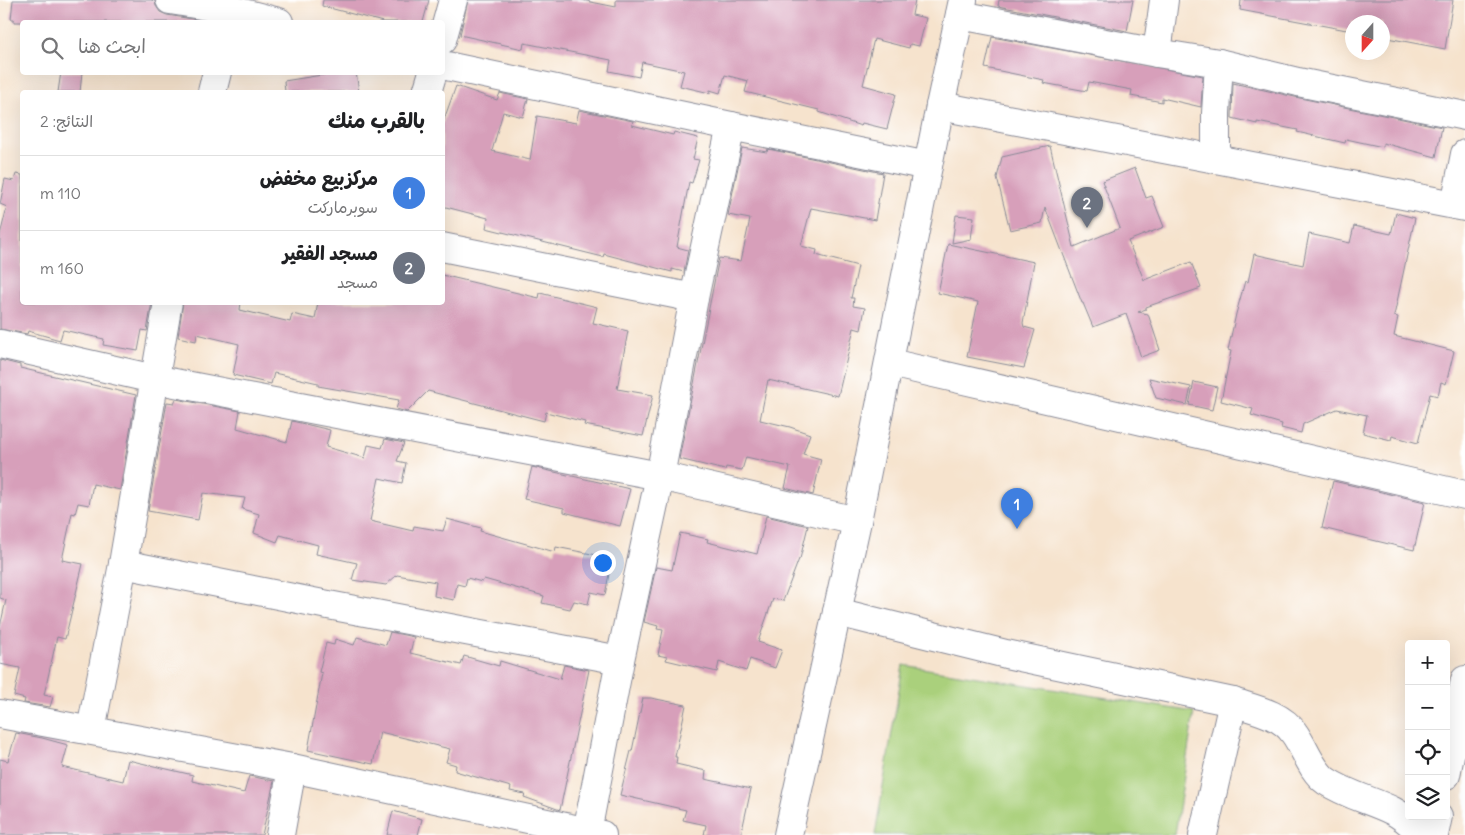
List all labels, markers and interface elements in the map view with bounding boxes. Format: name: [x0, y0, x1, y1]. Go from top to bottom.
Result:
north arrow: [1345, 15, 1390, 60]
search box: [20, 20, 445, 75]
icon: search: [38, 34, 66, 62]
text: ابحث هنا: [78, 34, 146, 58]
text: بالقرب منك: [328, 107, 425, 134]
text: النتائج: 2: [40, 111, 93, 131]
text: مركزبيع مخفض: [260, 166, 378, 190]
text: 110 m: [40, 183, 81, 203]
text: 1: [406, 183, 412, 203]
pin: 2: [1071, 187, 1103, 228]
text: سوبرماركت: [308, 197, 378, 217]
text: مسجد الفقير: [283, 241, 378, 265]
text: 160 m: [40, 258, 84, 278]
text: 2: [405, 258, 413, 278]
text: مسجد: [337, 272, 378, 292]
pin: 1: [1001, 488, 1033, 529]
your location: [590, 550, 616, 576]
map controls: [1405, 640, 1450, 820]
button: +: [1405, 640, 1450, 685]
button: −: [1405, 685, 1450, 730]
button: locate: [1405, 730, 1450, 775]
button: layers: [1405, 775, 1450, 820]

